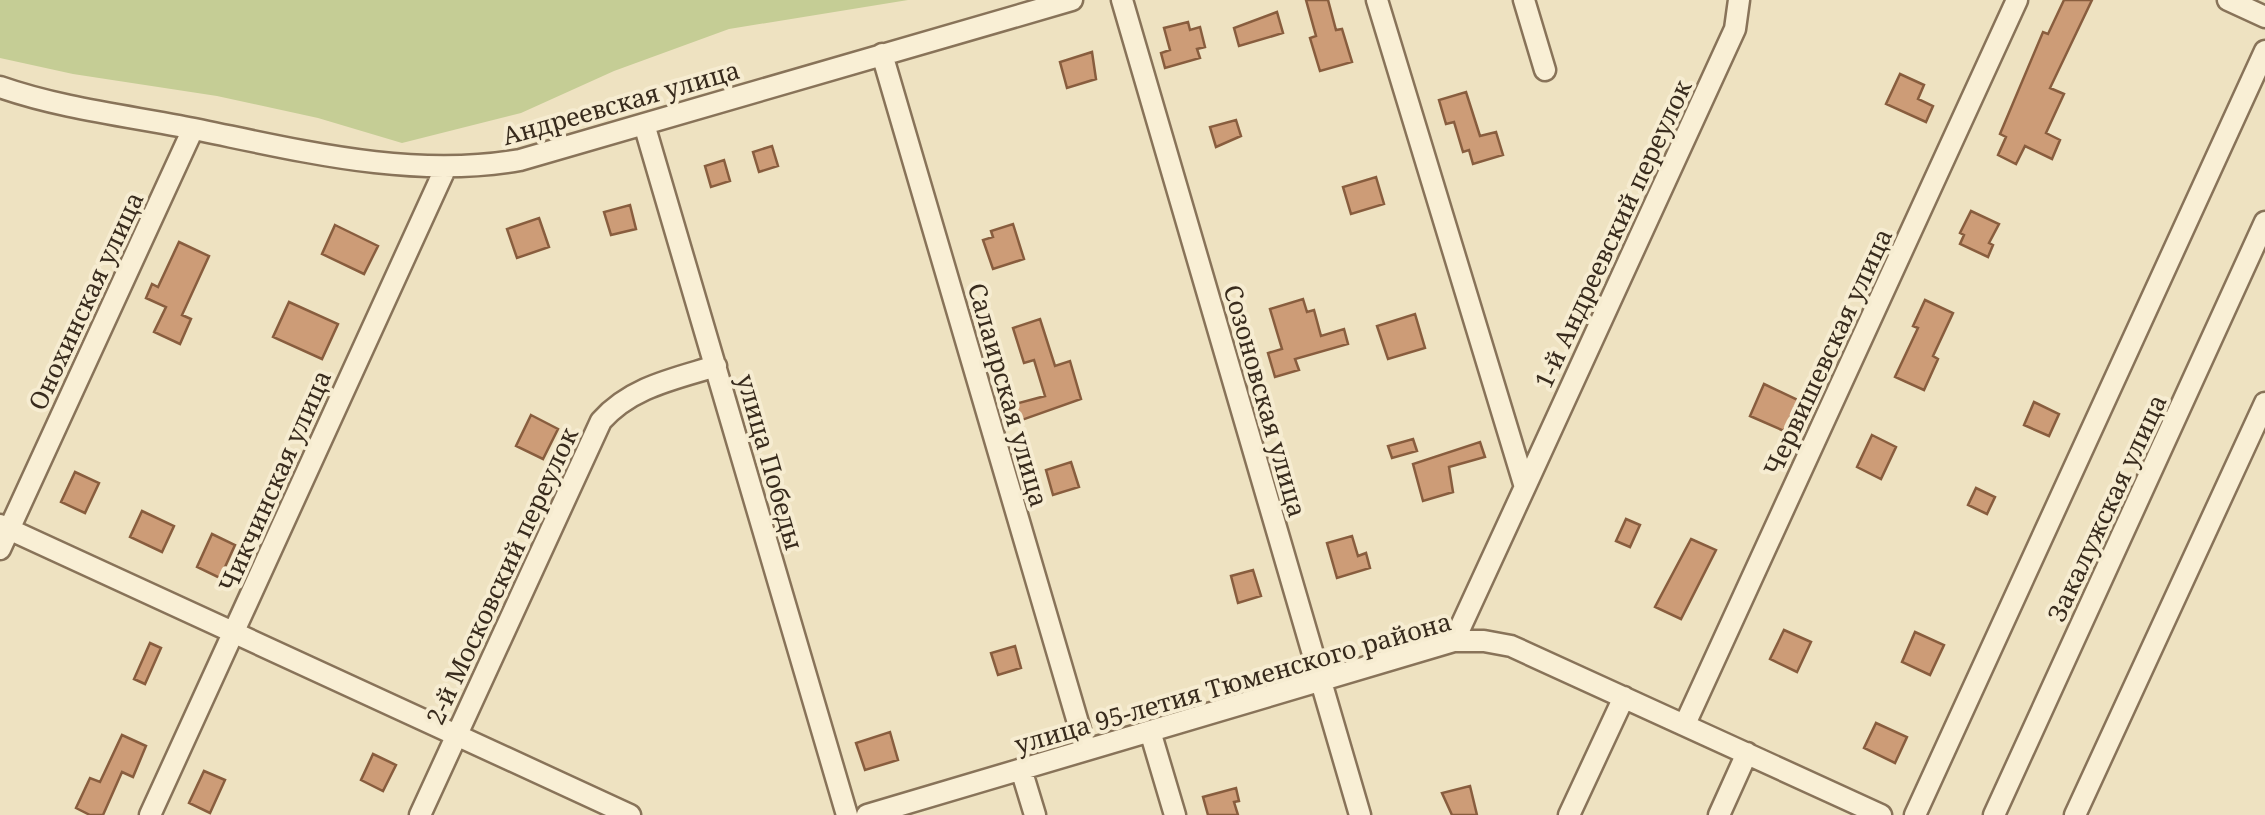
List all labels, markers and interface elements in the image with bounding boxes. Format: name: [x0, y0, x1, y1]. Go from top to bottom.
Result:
street label: Андреевская улица: [498, 52, 743, 152]
street label: 1-й Андреевский переулок: [1526, 74, 1699, 393]
street label: Онохинская улица: [20, 186, 151, 415]
street label: Червишевская улица: [1755, 223, 1899, 481]
street label: Салаирская улица: [961, 279, 1057, 511]
street label: Созоновская улица: [1216, 280, 1315, 521]
street label: Чикчинская улица: [210, 364, 338, 597]
street label: улица Победы: [730, 370, 812, 554]
street label: Закалужская улица: [2038, 388, 2174, 627]
street label: 2-й Московский переулок: [417, 421, 585, 730]
street label: улица 95-летия Тюменского района: [1010, 603, 1455, 761]

